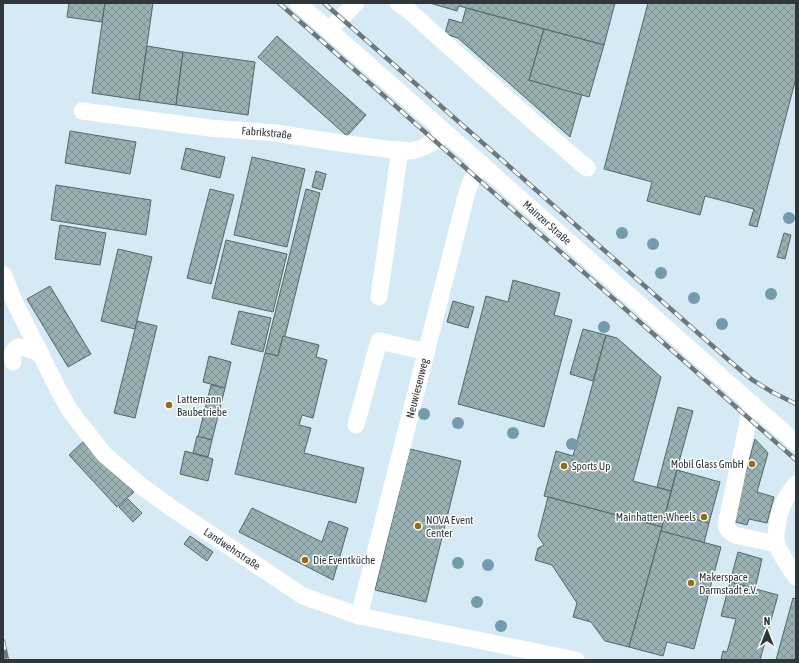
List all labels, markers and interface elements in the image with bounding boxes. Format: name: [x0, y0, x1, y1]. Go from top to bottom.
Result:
street label: Fabrikstraße: [241, 124, 293, 141]
street label: Mainzer Straße: [521, 198, 574, 247]
street label: Neuwiesenweg: [404, 357, 430, 419]
place label: Lattemann Baubetriebe: [177, 393, 227, 418]
marker: Lattemann Baubetriebe: [164, 400, 174, 410]
place label: Mobil Glass GmbH: [671, 458, 744, 470]
marker: Mobil Glass GmbH: [747, 459, 757, 469]
place label: Sports Up: [572, 460, 610, 472]
marker: Sports Up: [559, 461, 569, 471]
place label: Mainhatten-Wheels: [616, 511, 696, 523]
marker: Mainhatten-Wheels: [699, 512, 709, 522]
place label: NOVA Event Center: [426, 514, 473, 539]
marker: NOVA Event Center: [413, 521, 423, 531]
street label: Landwehrstraße: [202, 525, 263, 572]
place label: Die Eventküche: [313, 554, 375, 566]
marker: Die Eventküche: [300, 555, 310, 565]
place label: Makerspace Darmstadt e.V.: [699, 571, 757, 596]
marker: Makerspace Darmstadt e.V.: [686, 578, 696, 588]
north arrow: [747, 611, 787, 651]
text: N: [764, 615, 770, 627]

